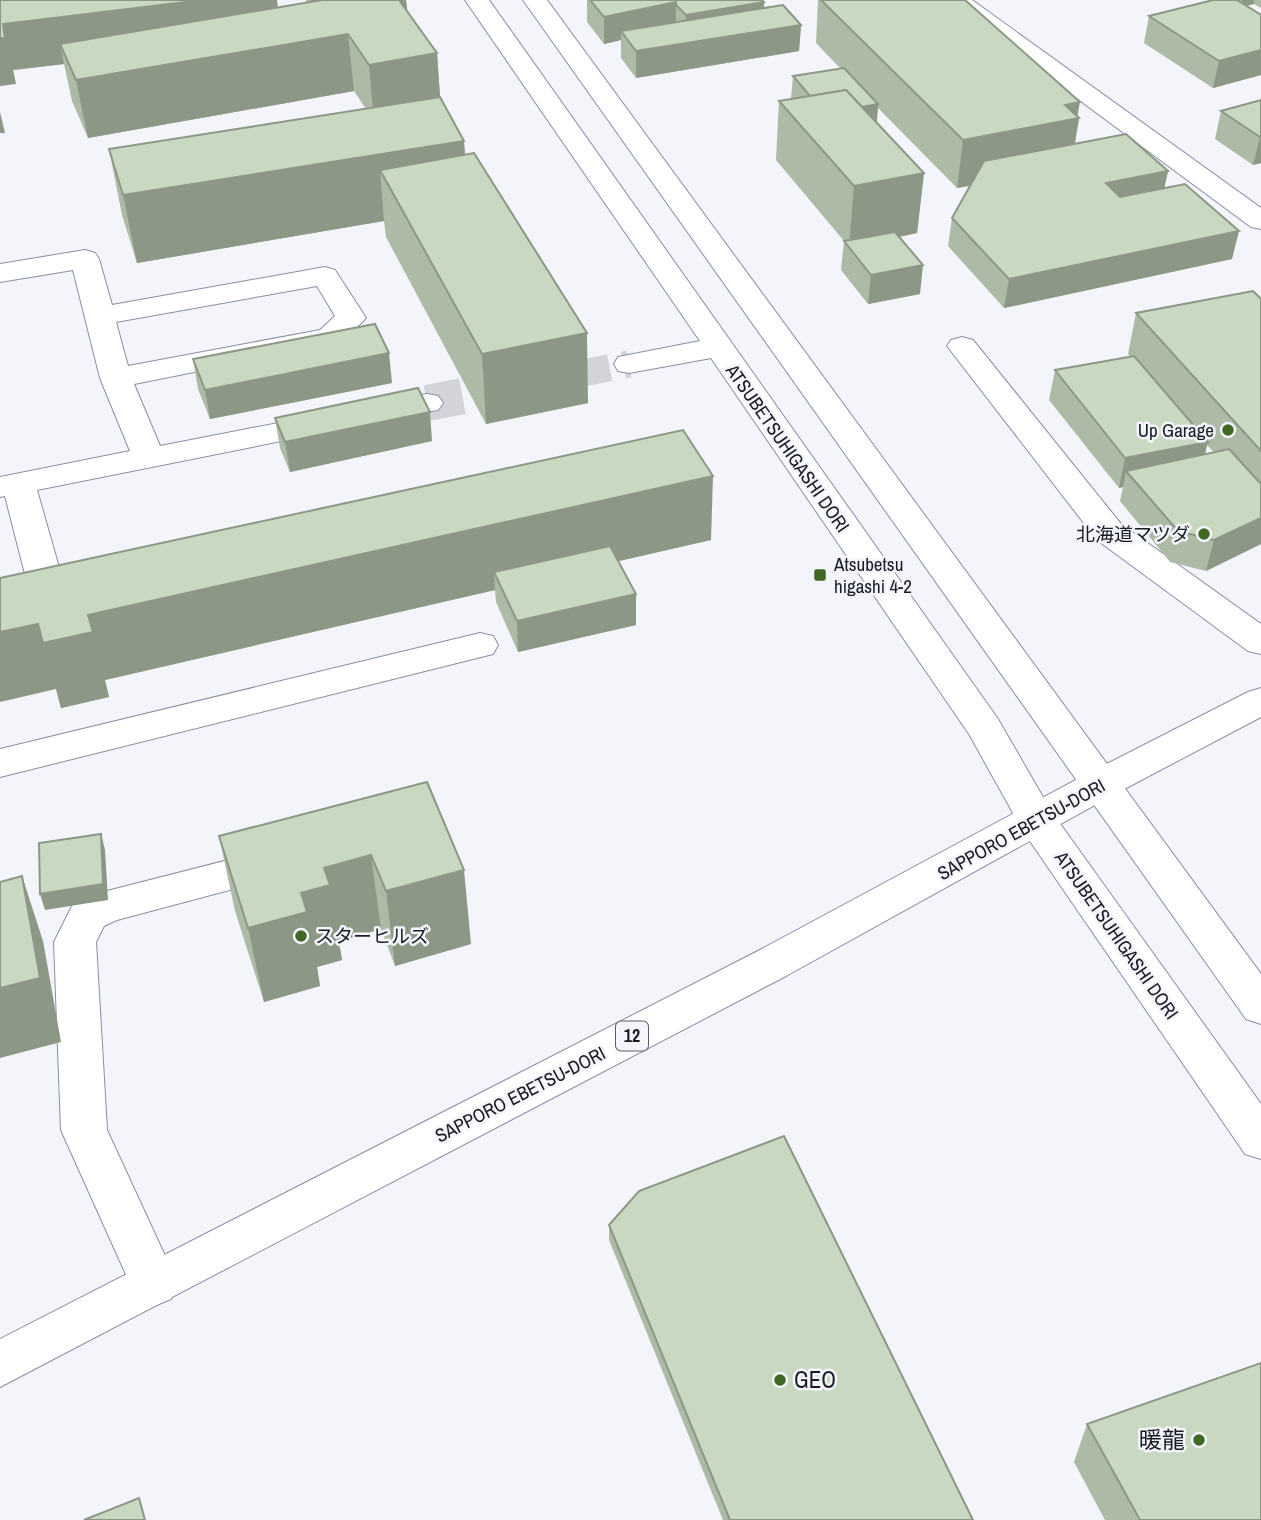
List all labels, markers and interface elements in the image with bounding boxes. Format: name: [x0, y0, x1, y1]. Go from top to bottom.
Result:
street label: ATSUBETSUHIGASHI DORI: [720, 358, 856, 537]
place label: Up Garage: [1138, 417, 1214, 443]
marker: Up Garage: [1220, 422, 1236, 438]
place label: 北海道マツダ: [1076, 521, 1190, 547]
marker: 北海道マツダ: [1196, 526, 1212, 542]
place label: Atsubetsu higashi 4-2: [833, 551, 912, 599]
marker: Atsubetsu higashi 4-2: [812, 567, 828, 583]
street label: SAPPORO EBETSU-DORI: [933, 772, 1109, 886]
street label: ATSUBETSUHIGASHI DORI: [1049, 845, 1185, 1024]
place label: スターヒルズ: [315, 923, 429, 949]
marker: スターヒルズ: [293, 928, 309, 944]
road number: 12: [616, 1021, 648, 1050]
street label: SAPPORO EBETSU-DORI: [430, 1040, 610, 1148]
place label: GEO: [794, 1364, 836, 1395]
marker: GEO: [772, 1372, 788, 1388]
place label: 暖龍: [1139, 1424, 1185, 1455]
marker: 暖龍: [1191, 1432, 1207, 1448]

